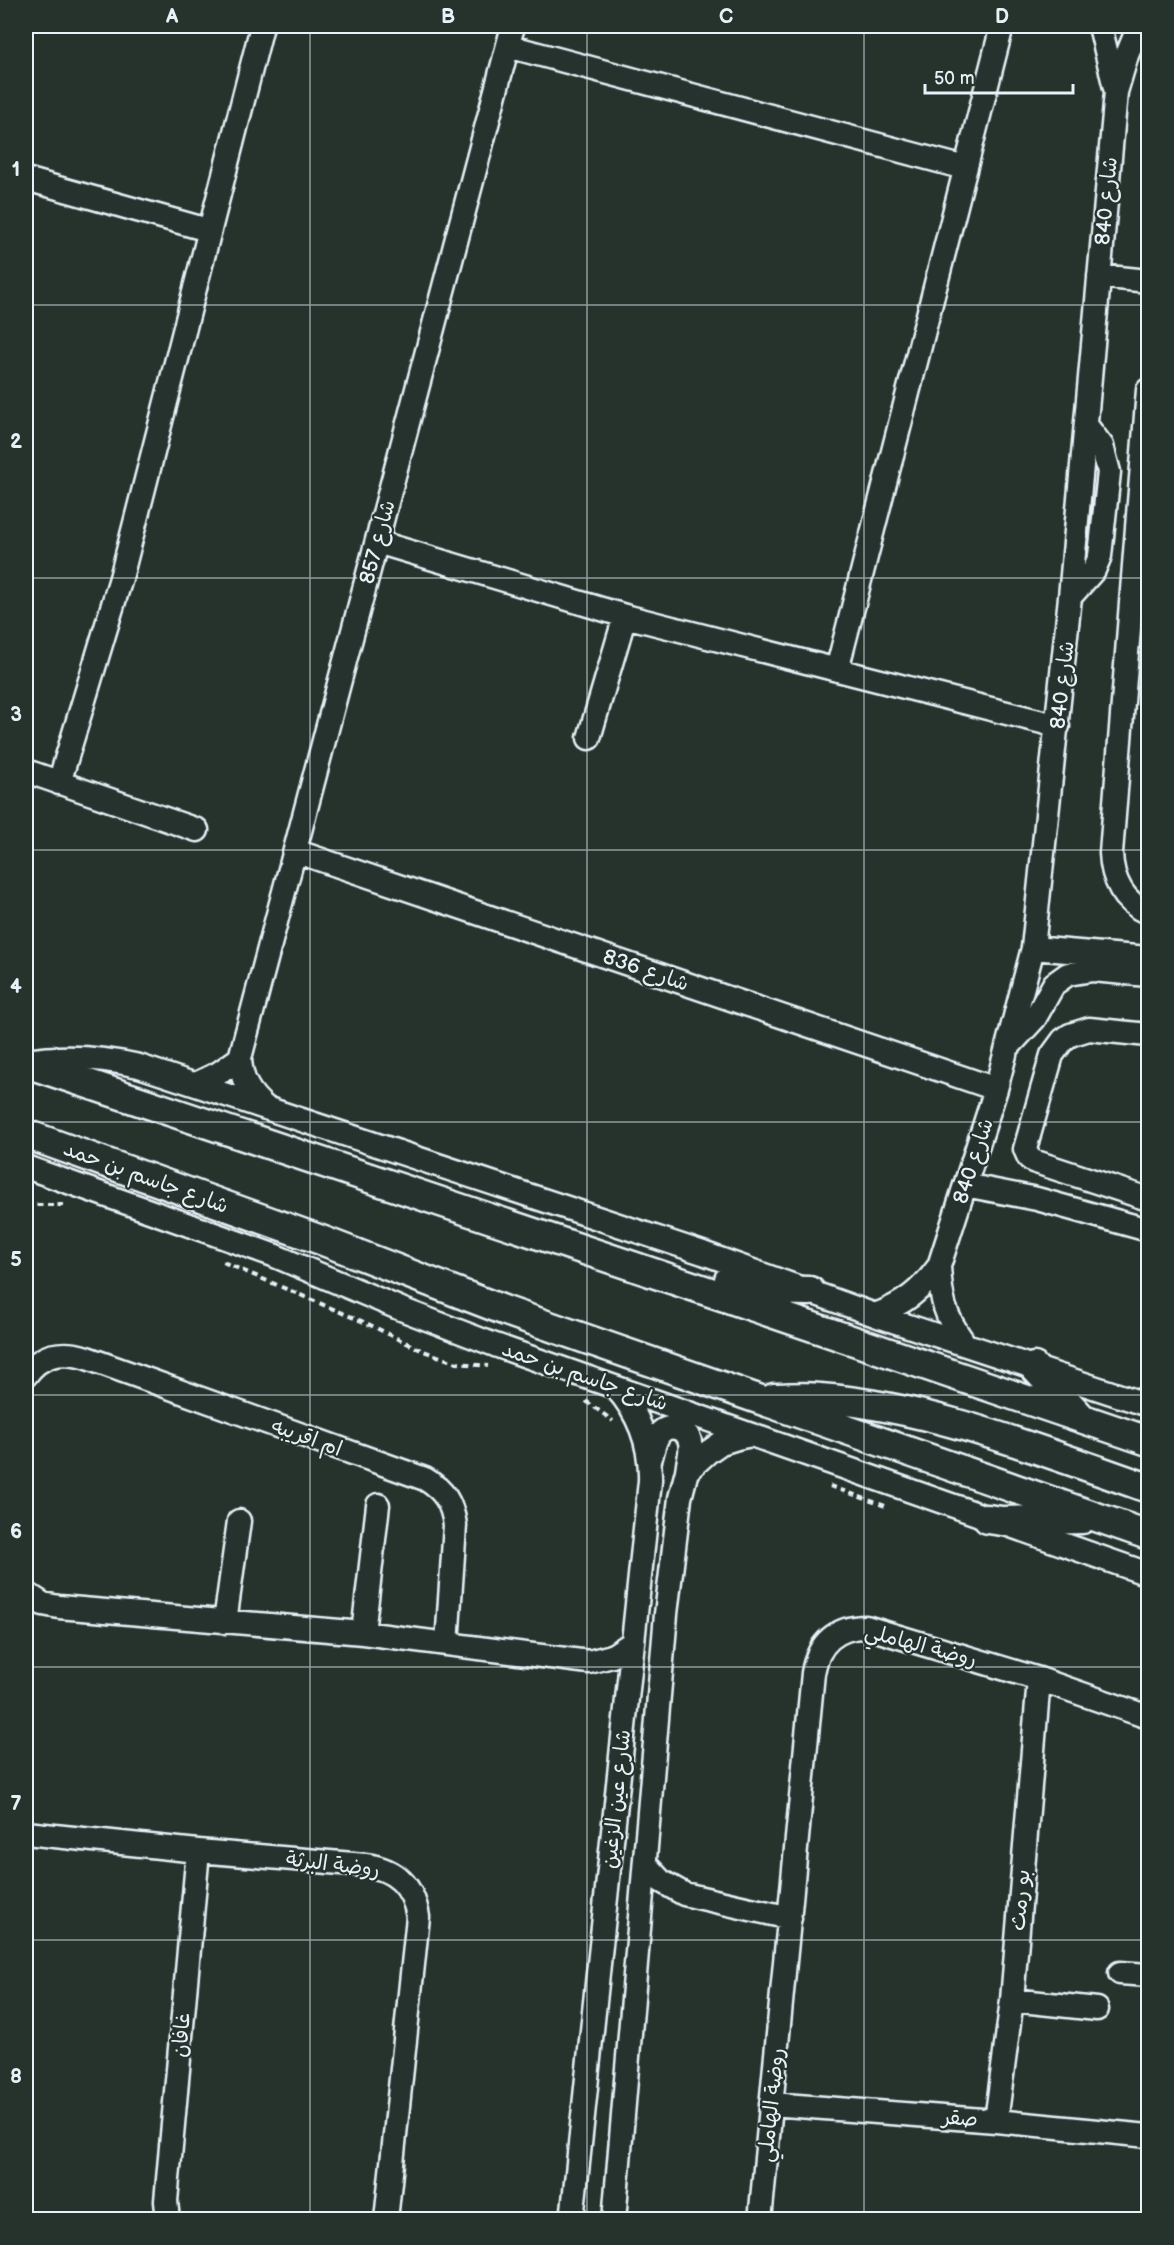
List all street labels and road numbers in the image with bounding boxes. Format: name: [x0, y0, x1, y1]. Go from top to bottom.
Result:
street label: شارع 840: [1090, 156, 1125, 246]
street label: شارع 857: [354, 497, 403, 587]
street label: شارع 840: [1045, 640, 1082, 731]
street label: شارع 836: [599, 944, 692, 999]
street label: شارع 840: [948, 1115, 1001, 1208]
street label: شارع جاسم بن حمد: [59, 1136, 232, 1222]
street label: شارع جاسم بن حمد: [498, 1336, 671, 1419]
street label: ام اقريبه: [267, 1413, 346, 1465]
street label: روضة الهاملي: [861, 1619, 980, 1678]
street label: شارع عين الزغين: [597, 1728, 638, 1870]
street label: روضة البرثة: [285, 1846, 381, 1883]
street label: بو رمث: [1005, 1868, 1036, 1932]
street label: غافان: [167, 2011, 196, 2059]
street label: روضة الهاملي: [753, 2047, 796, 2164]
street label: صقر: [939, 2105, 979, 2132]

